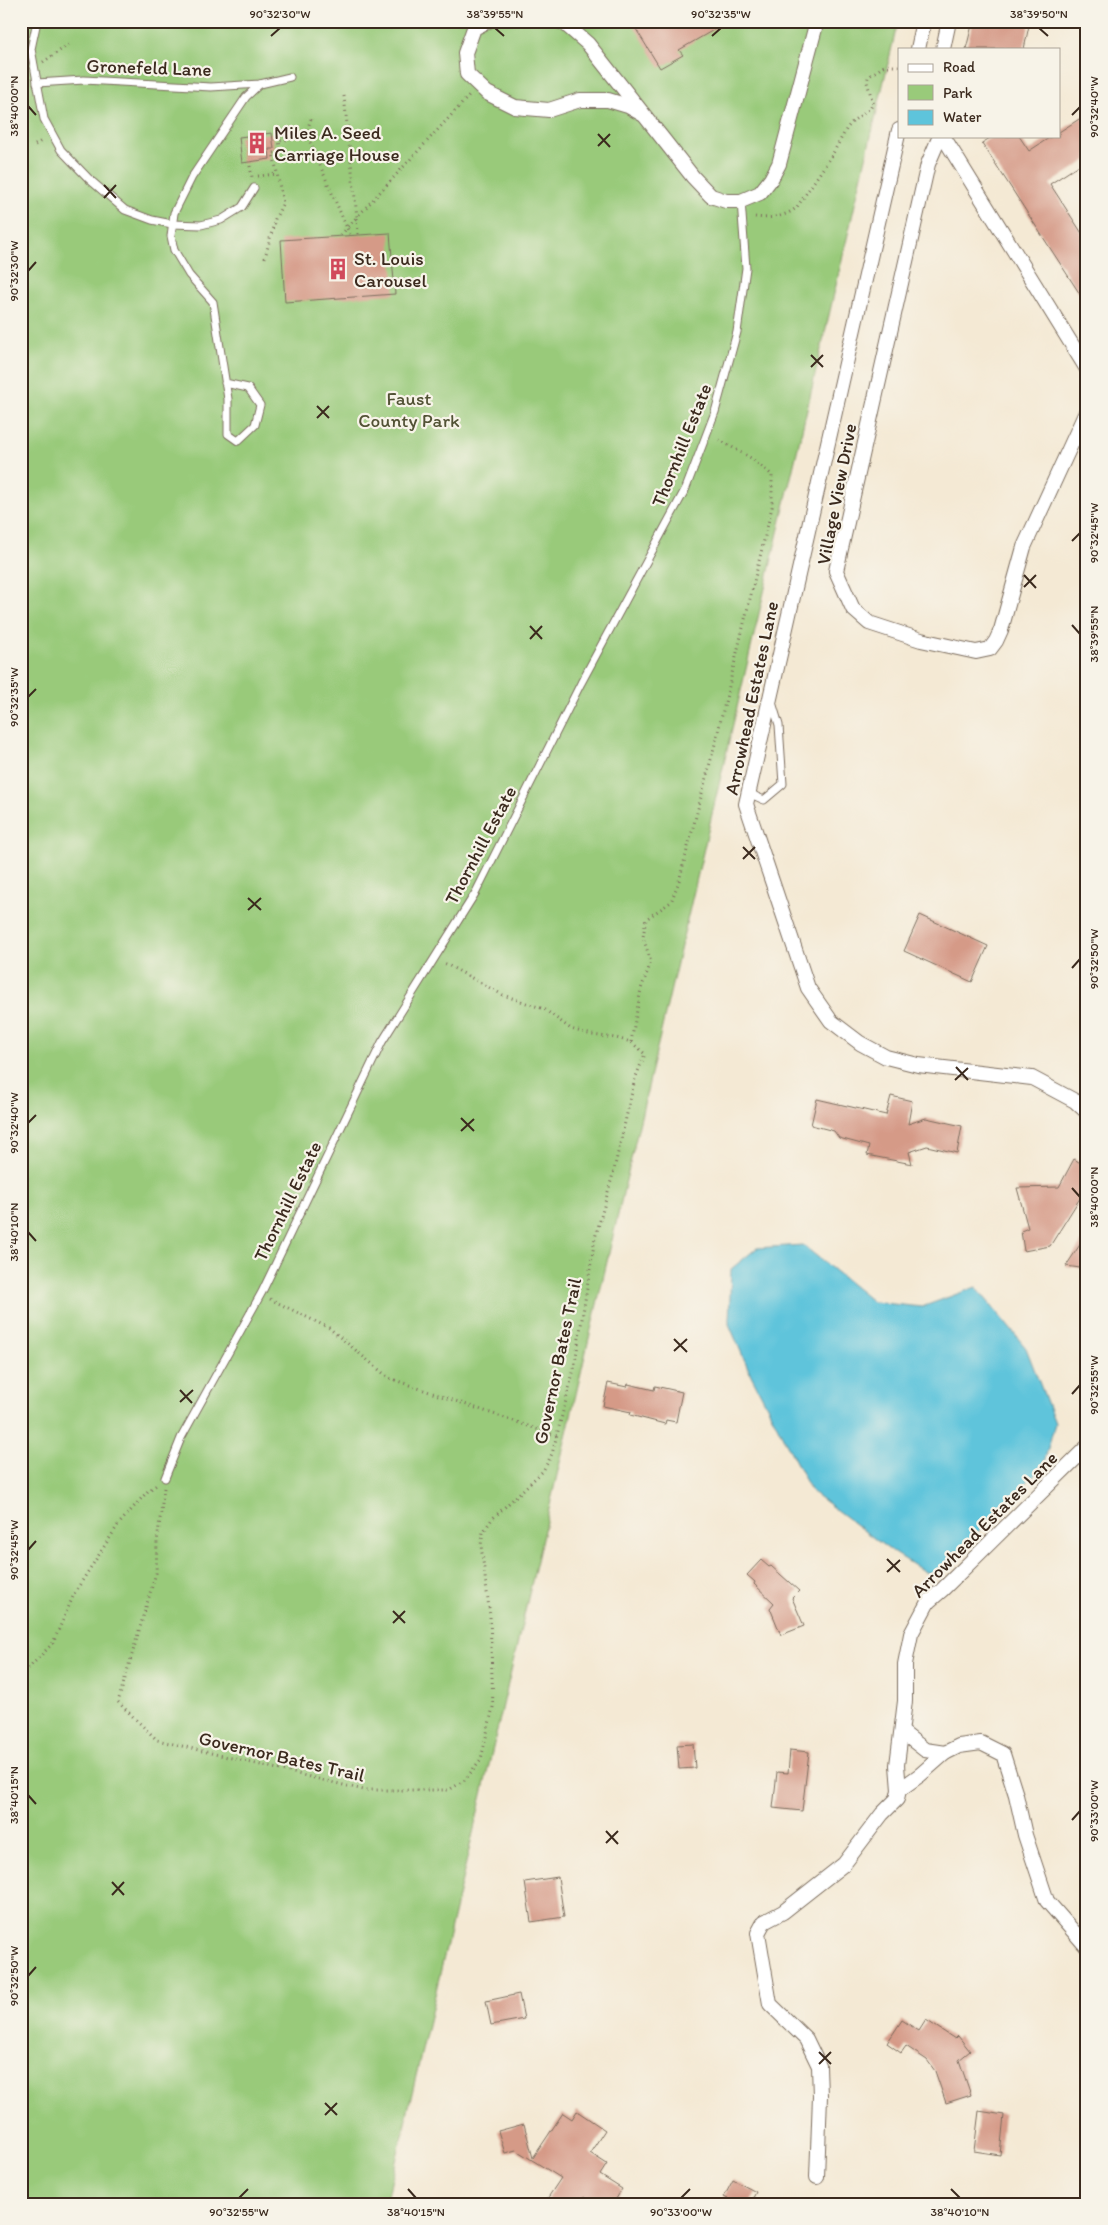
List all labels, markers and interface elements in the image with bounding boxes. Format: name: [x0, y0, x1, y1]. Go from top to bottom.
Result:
text: 90°32'30"W: [250, 7, 310, 21]
text: 38°39'55"N: [467, 7, 523, 21]
text: 90°32'35"W: [691, 7, 751, 21]
text: 38°39'50"N: [1010, 7, 1068, 21]
legend: [898, 48, 1060, 138]
street label: Gronefeld Lane: [86, 54, 212, 81]
text: Road: [943, 58, 976, 76]
text: 38°40'00"N: [7, 76, 21, 136]
text: 90°32'40"W: [1087, 76, 1101, 138]
text: Park: [943, 84, 973, 102]
text: Water: [943, 108, 982, 126]
place label: Miles A. Seed Carriage House: [274, 121, 400, 166]
building icon: Miles A. Seed Carriage House: [244, 130, 270, 156]
text: 90°32'30"W: [7, 241, 21, 301]
place label: St. Louis Carousel: [354, 247, 427, 292]
building icon: St. Louis Carousel: [325, 256, 351, 282]
street label: Thornhill Estate: [646, 380, 717, 510]
park label: Faust County Park: [358, 387, 460, 432]
street label: Village View Drive: [812, 421, 861, 567]
text: 90°32'45"W: [1087, 503, 1101, 563]
street label: Arrowhead Estates Lane: [720, 599, 783, 797]
text: 38°39'55"N: [1087, 606, 1101, 662]
text: 90°32'35"W: [7, 667, 21, 727]
street label: Thornhill Estate: [440, 782, 521, 908]
text: 90°32'50"W: [1087, 929, 1101, 989]
text: 90°32'40"W: [7, 1092, 21, 1154]
street label: Thornhill Estate: [248, 1137, 326, 1265]
text: 38°40'00"N: [1087, 1167, 1101, 1227]
text: 38°40'10"N: [7, 1203, 21, 1261]
street label: Governor Bates Trail: [529, 1275, 586, 1446]
text: 90°32'55"W: [1087, 1355, 1101, 1415]
street label: Arrowhead Estates Lane: [906, 1446, 1062, 1602]
text: 90°32'45"W: [7, 1520, 21, 1580]
street label: Governor Bates Trail: [197, 1726, 368, 1787]
text: 38°40'15"N: [7, 1766, 21, 1824]
text: 90°33'00"W: [1087, 1780, 1101, 1842]
text: 90°32'50"W: [7, 1946, 21, 2006]
text: 90°32'55"W: [209, 2205, 269, 2219]
text: 38°40'15"N: [387, 2205, 445, 2219]
text: 90°33'00"W: [650, 2205, 712, 2219]
text: 38°40'10"N: [931, 2205, 989, 2219]

